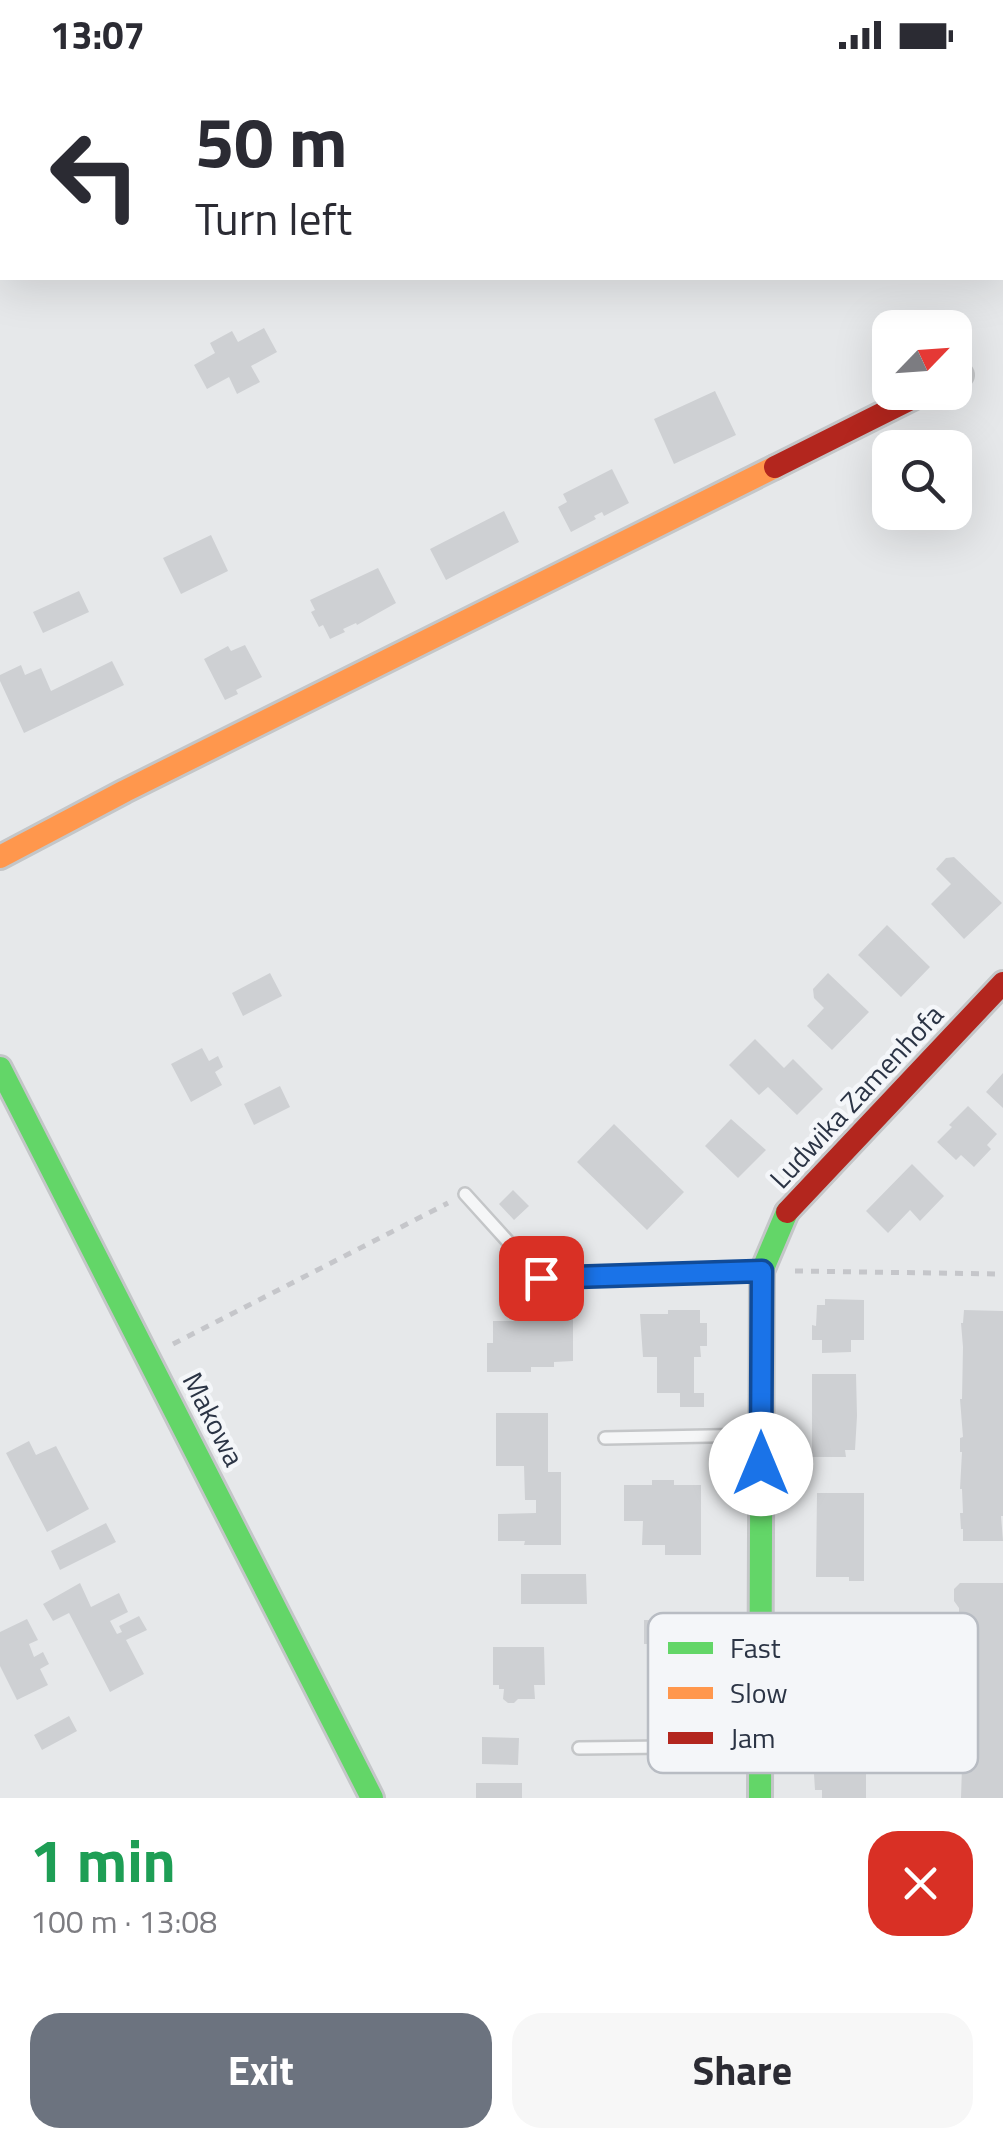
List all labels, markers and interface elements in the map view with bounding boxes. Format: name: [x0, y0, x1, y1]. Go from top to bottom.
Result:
text: 13:07: [50, 6, 145, 64]
text: 50 m: [195, 88, 348, 194]
icon: left: [30, 110, 160, 240]
text: Turn left: [195, 184, 352, 252]
north arrow: [872, 310, 972, 410]
map controls: [872, 310, 972, 530]
button: search: [872, 430, 972, 530]
street label: Ludwika Zamenhofa: [759, 994, 953, 1198]
pin: [499, 1236, 584, 1321]
icon: arrive: [514, 1251, 569, 1306]
street label: Makowa: [172, 1364, 256, 1474]
position arrow: [709, 1412, 813, 1516]
legend: [648, 1613, 978, 1773]
text: Fast: [730, 1626, 781, 1669]
text: Slow: [730, 1671, 788, 1714]
text: Jam: [730, 1716, 776, 1759]
text: 1 min: [30, 1814, 176, 1905]
button: close: [868, 1831, 973, 1936]
text: 100 m · 13:08: [30, 1897, 217, 1945]
button: Exit: [30, 2013, 492, 2128]
button: Share: [512, 2013, 973, 2128]

